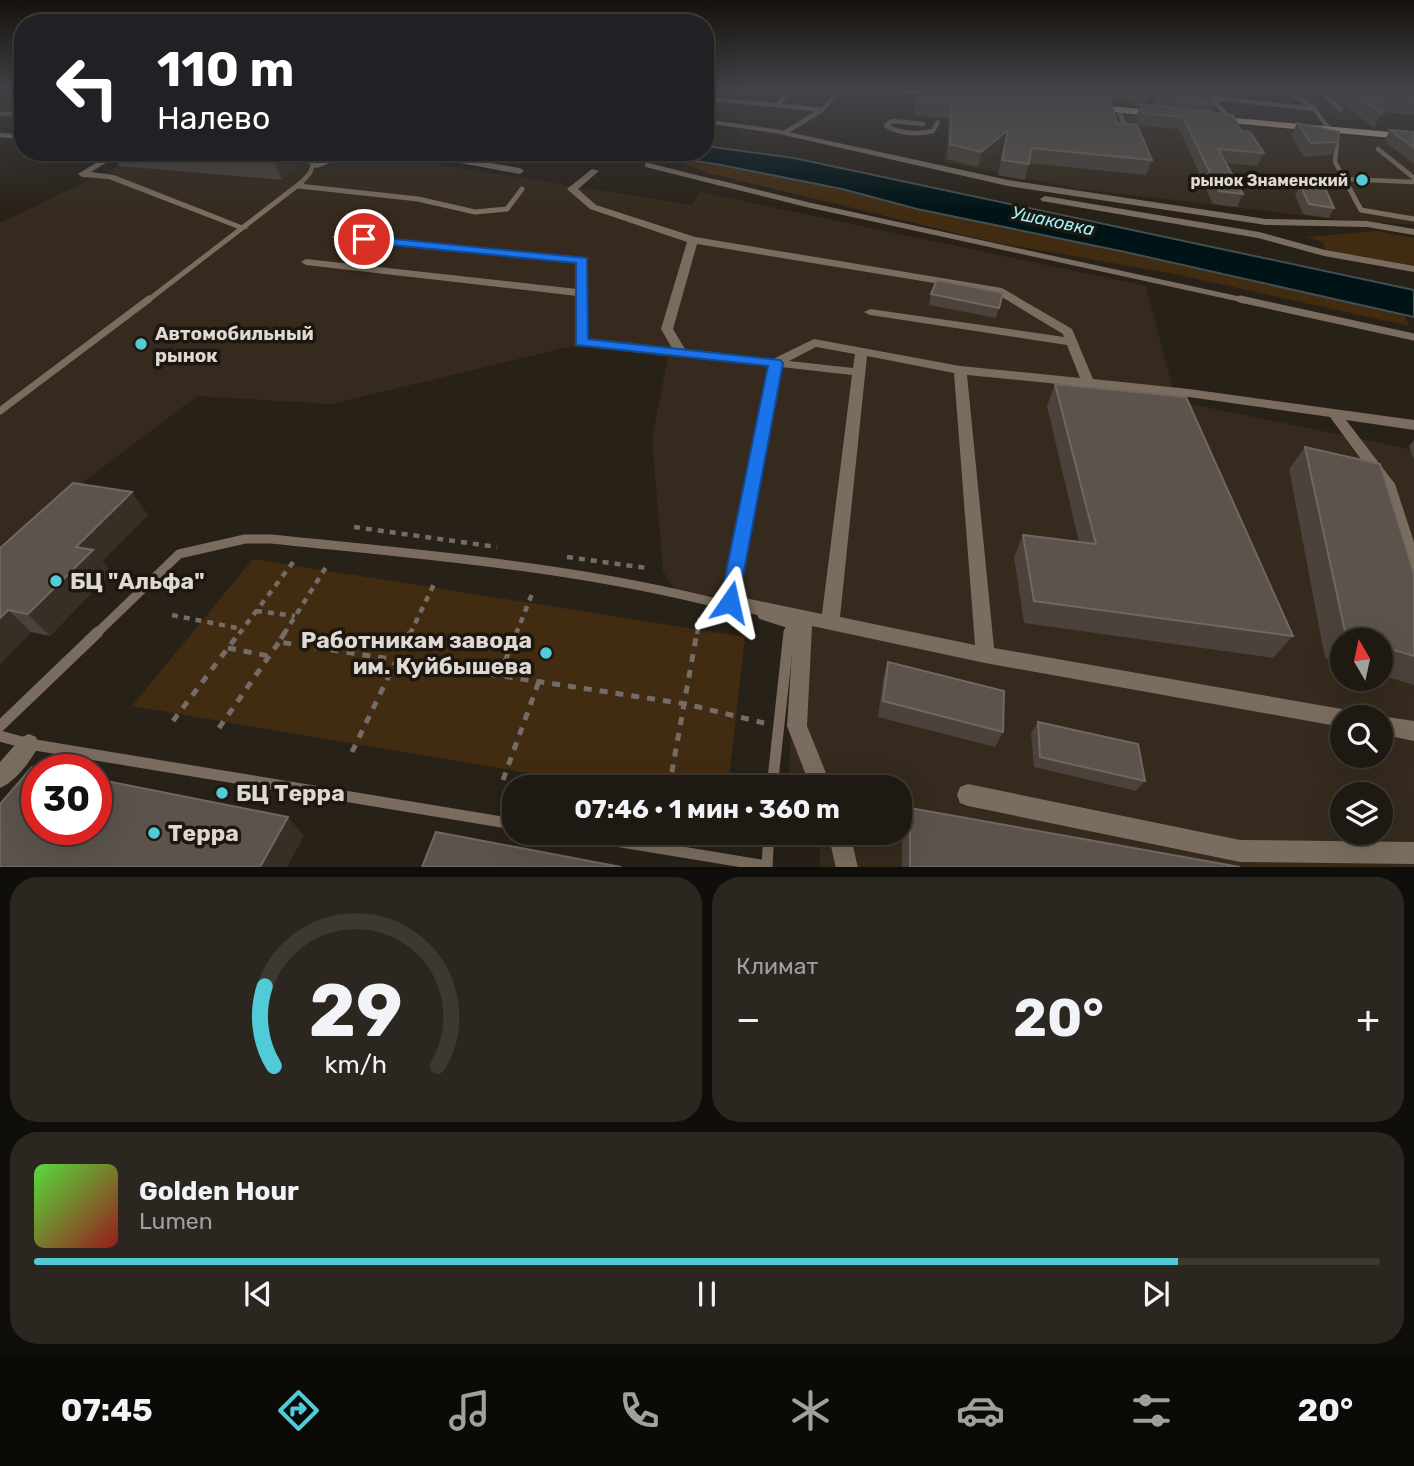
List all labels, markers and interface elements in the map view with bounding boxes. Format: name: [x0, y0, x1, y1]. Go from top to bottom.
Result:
text: 110 m: [157, 40, 294, 98]
icon: left: [42, 42, 133, 133]
text: Налево: [157, 99, 270, 137]
place label: рынок Знаменский: [1190, 171, 1348, 190]
marker: рынок Знаменский: [1354, 172, 1370, 188]
water label: Ушаковка: [1010, 202, 1097, 241]
pin: [334, 209, 394, 269]
icon: arrive: [345, 220, 383, 258]
place label: Автомобильный рынок: [155, 322, 314, 367]
marker: Автомобильный рынок: [133, 336, 149, 352]
position arrow: [693, 565, 767, 639]
place label: БЦ "Альфа": [70, 567, 205, 595]
marker: БЦ "Альфа": [48, 573, 64, 589]
place label: Работникам завода им. Куйбышева: [301, 626, 532, 680]
north arrow: [1330, 628, 1393, 691]
map controls: [1330, 628, 1393, 845]
marker: Работникам завода им. Куйбышева: [538, 645, 554, 661]
button: search: [1330, 705, 1393, 768]
speed limit sign: 30: [21, 754, 112, 845]
place label: БЦ Терра: [236, 779, 345, 807]
button: layers: [1330, 782, 1393, 845]
marker: БЦ Терра: [214, 785, 230, 801]
text: 07:46 · 1 мин · 360 m: [574, 794, 840, 825]
place label: Терра: [168, 819, 239, 847]
marker: Терра: [146, 825, 162, 841]
text: Климат: [736, 952, 818, 980]
text: 29: [309, 968, 403, 1054]
text: 20°: [1013, 987, 1104, 1049]
text: −: [736, 996, 761, 1042]
text: +: [1356, 996, 1380, 1042]
text: km/h: [325, 1049, 387, 1078]
text: Golden Hour: [139, 1176, 299, 1207]
text: Lumen: [139, 1207, 213, 1235]
icon: previous: [239, 1275, 277, 1313]
icon: pause: [688, 1275, 726, 1313]
icon: next: [1137, 1275, 1175, 1313]
icon: directions: [274, 1386, 323, 1435]
icon: music: [445, 1386, 494, 1435]
icon: phone: [615, 1386, 664, 1435]
icon: climate: [786, 1386, 835, 1435]
icon: car: [956, 1386, 1005, 1435]
icon: filters: [1127, 1386, 1176, 1435]
text: 07:45: [61, 1391, 153, 1429]
text: 20°: [1297, 1391, 1353, 1429]

